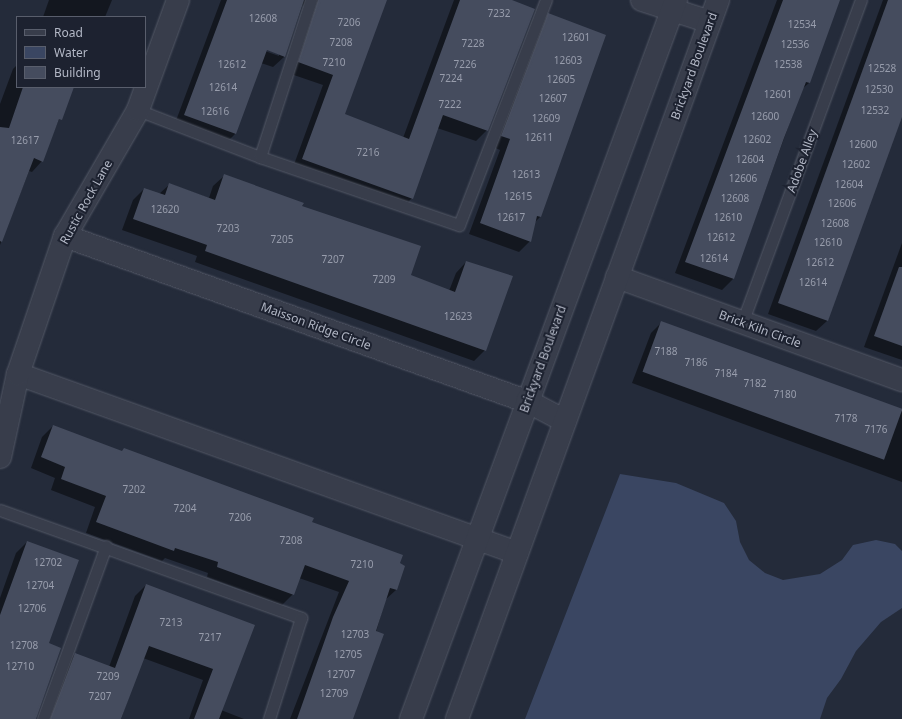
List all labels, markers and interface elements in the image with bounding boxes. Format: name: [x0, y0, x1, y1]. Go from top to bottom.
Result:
house number: 7232: [488, 8, 510, 20]
street label: Brickyard Boulevard: [668, 10, 720, 122]
house number: 12608: [249, 13, 277, 25]
legend: [16, 16, 146, 88]
house number: 7206: [338, 17, 360, 29]
house number: 12534: [788, 19, 816, 31]
text: Road: [54, 24, 83, 41]
house number: 12601: [562, 32, 590, 44]
house number: 7208: [330, 37, 352, 49]
house number: 7228: [462, 38, 484, 50]
house number: 12536: [781, 39, 809, 51]
text: Water: [54, 44, 88, 61]
house number: 12603: [554, 55, 582, 67]
house number: 7210: [323, 57, 345, 69]
house number: 12612: [218, 59, 246, 71]
house number: 7226: [454, 59, 476, 71]
house number: 12538: [774, 59, 802, 71]
house number: 12528: [868, 63, 896, 75]
text: Building: [54, 64, 101, 81]
house number: 7224: [440, 73, 462, 85]
house number: 12605: [547, 74, 575, 86]
house number: 12614: [209, 82, 237, 94]
house number: 12530: [865, 84, 893, 96]
house number: 12601: [764, 89, 792, 101]
house number: 12607: [539, 93, 567, 105]
house number: 7222: [439, 99, 461, 111]
house number: 12532: [861, 105, 889, 117]
house number: 12616: [201, 106, 229, 118]
house number: 12600: [751, 111, 779, 123]
house number: 12609: [532, 113, 560, 125]
street label: Adobe Alley: [784, 127, 820, 195]
house number: 12611: [525, 132, 553, 144]
house number: 12602: [743, 134, 771, 146]
house number: 12617: [11, 135, 39, 147]
house number: 12600: [849, 139, 877, 151]
house number: 7216: [357, 147, 379, 159]
house number: 12604: [736, 154, 764, 166]
street label: Rustic Rock Lane: [57, 157, 115, 247]
house number: 12602: [842, 159, 870, 171]
house number: 12613: [512, 169, 540, 181]
house number: 12606: [729, 173, 757, 185]
house number: 12604: [835, 179, 863, 191]
house number: 12615: [504, 191, 532, 203]
house number: 12608: [721, 193, 749, 205]
house number: 12606: [828, 198, 856, 210]
house number: 12620: [151, 204, 179, 216]
house number: 12617: [497, 212, 525, 224]
house number: 12610: [714, 212, 742, 224]
house number: 12608: [821, 218, 849, 230]
house number: 7203: [217, 223, 239, 235]
house number: 12612: [707, 232, 735, 244]
house number: 7205: [271, 234, 293, 246]
house number: 12610: [814, 237, 842, 249]
house number: 12614: [700, 253, 728, 265]
house number: 7207: [322, 254, 344, 266]
house number: 12612: [806, 257, 834, 269]
house number: 7209: [373, 274, 395, 286]
house number: 12614: [799, 277, 827, 289]
street label: Maisson Ridge Circle: [259, 299, 373, 353]
street label: Brickyard Boulevard: [517, 303, 569, 415]
street label: Brick Kiln Circle: [717, 307, 803, 351]
house number: 12623: [444, 311, 472, 323]
house number: 7188: [655, 346, 677, 358]
house number: 7186: [685, 357, 707, 369]
house number: 7184: [715, 368, 737, 380]
house number: 7182: [744, 378, 766, 390]
house number: 7180: [774, 389, 796, 401]
house number: 7178: [835, 413, 857, 425]
house number: 7176: [865, 424, 887, 436]
house number: 7202: [123, 484, 145, 496]
house number: 7204: [174, 503, 196, 515]
house number: 7206: [229, 512, 251, 524]
house number: 7208: [280, 535, 302, 547]
house number: 12702: [34, 557, 62, 569]
house number: 7210: [351, 559, 373, 571]
house number: 12704: [26, 580, 54, 592]
house number: 12706: [18, 603, 46, 615]
house number: 7213: [160, 617, 182, 629]
house number: 12703: [341, 629, 369, 641]
house number: 7217: [199, 632, 221, 644]
house number: 12708: [10, 640, 38, 652]
house number: 12705: [334, 649, 362, 661]
house number: 12710: [6, 661, 34, 673]
house number: 12707: [327, 669, 355, 681]
house number: 7209: [97, 671, 119, 683]
house number: 12709: [320, 688, 348, 700]
house number: 7207: [89, 691, 111, 703]

